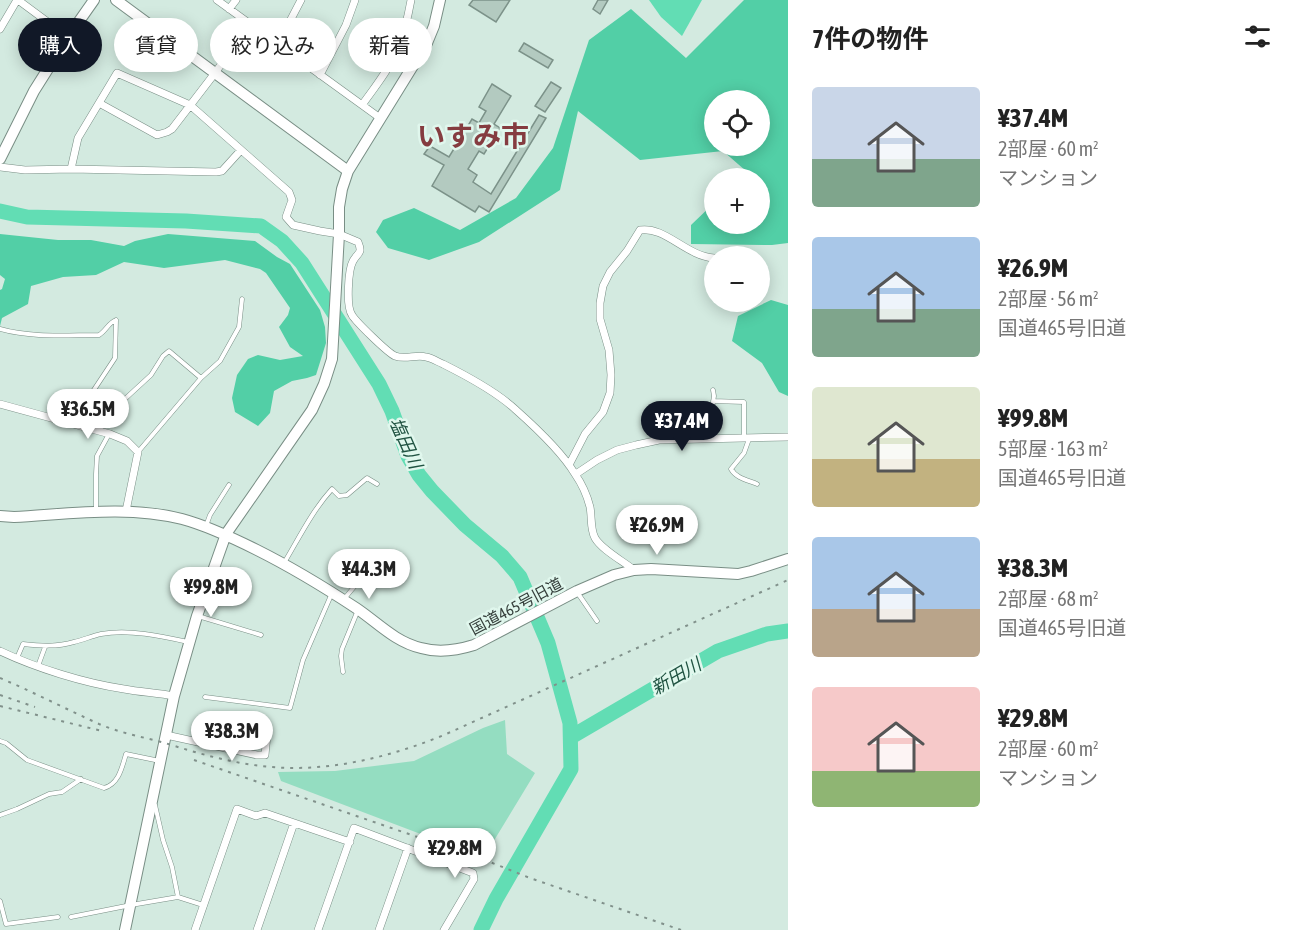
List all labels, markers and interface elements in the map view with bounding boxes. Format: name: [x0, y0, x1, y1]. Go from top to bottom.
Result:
chip: 購入: [18, 18, 102, 72]
chip: 賃貸: [114, 18, 198, 72]
chip: 絞り込み: [210, 18, 336, 72]
chip: 新着: [348, 18, 432, 72]
icon: filters: [1241, 20, 1274, 53]
text: 7件の物件: [812, 24, 928, 54]
map controls: [704, 90, 770, 312]
button: locate: [704, 90, 770, 156]
text: ¥37.4M: [998, 103, 1068, 133]
icon: home: [860, 111, 932, 183]
district label: いすみ市: [417, 120, 529, 152]
text: 2部屋 · 60 m²: [998, 137, 1099, 160]
text: マンション: [998, 166, 1098, 189]
button: +: [704, 168, 770, 234]
button: −: [704, 246, 770, 312]
text: ¥26.9M: [998, 253, 1068, 283]
icon: home: [860, 261, 932, 333]
text: 2部屋 · 56 m²: [998, 287, 1099, 310]
text: 国道465号旧道: [998, 316, 1126, 339]
pin: ¥36.5M: [39, 389, 137, 440]
text: ¥36.5M: [61, 397, 115, 420]
pin: ¥37.4M: [633, 401, 731, 452]
text: ¥99.8M: [998, 403, 1068, 433]
text: ¥37.4M: [655, 409, 709, 432]
icon: home: [860, 411, 932, 483]
water label: 塩田川: [385, 414, 427, 474]
text: 5部屋 · 163 m²: [998, 437, 1108, 460]
text: 国道465号旧道: [998, 466, 1126, 489]
pin: ¥26.9M: [608, 505, 706, 556]
text: ¥26.9M: [630, 513, 684, 536]
pin: ¥44.3M: [320, 549, 418, 600]
text: ¥38.3M: [998, 553, 1068, 583]
text: ¥44.3M: [342, 557, 396, 580]
icon: home: [860, 561, 932, 633]
pin: ¥99.8M: [162, 567, 260, 618]
street label: 国道465号旧道: [466, 574, 566, 638]
text: ¥99.8M: [184, 575, 238, 598]
text: 2部屋 · 68 m²: [998, 587, 1099, 610]
text: 国道465号旧道: [998, 616, 1126, 639]
water label: 新田川: [647, 652, 706, 699]
text: ¥29.8M: [998, 703, 1068, 733]
pin: ¥38.3M: [183, 711, 281, 762]
icon: home: [860, 711, 932, 783]
text: ¥38.3M: [205, 719, 259, 742]
text: 2部屋 · 60 m²: [998, 737, 1099, 760]
text: マンション: [998, 766, 1098, 789]
pin: ¥29.8M: [406, 828, 504, 879]
text: ¥29.8M: [428, 836, 482, 859]

